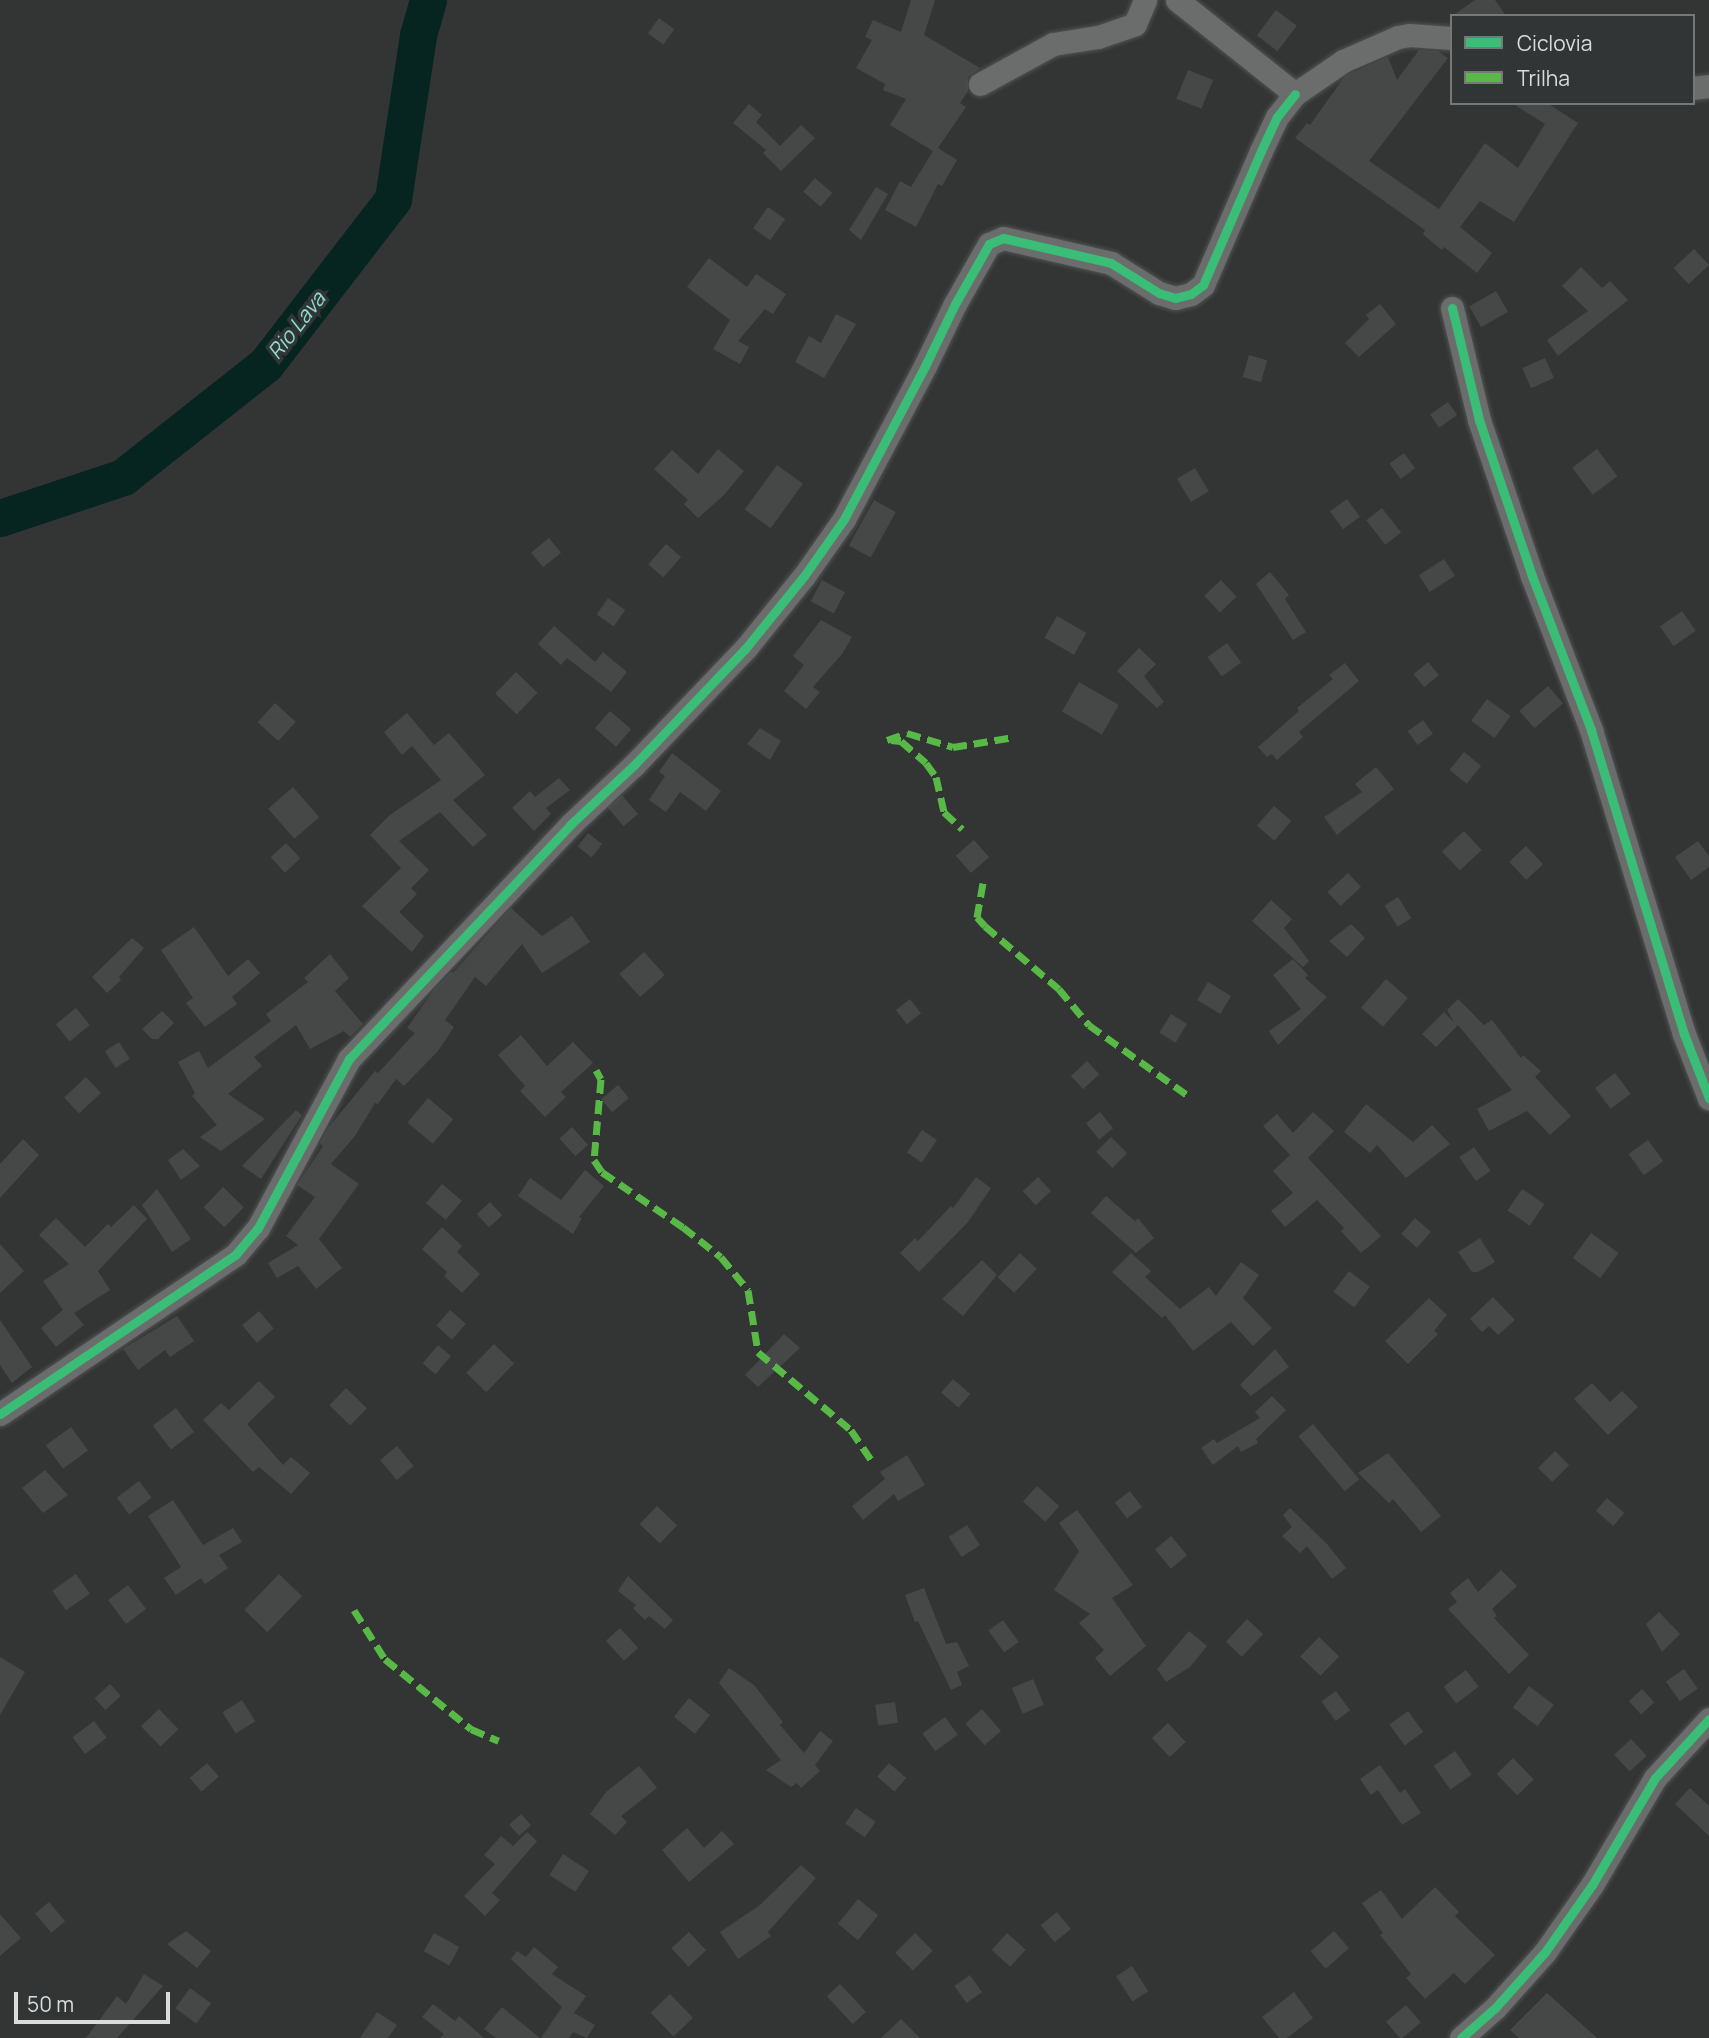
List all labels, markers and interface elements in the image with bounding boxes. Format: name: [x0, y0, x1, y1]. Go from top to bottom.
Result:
legend: [1450, 14, 1695, 105]
text: Ciclovia: [1517, 29, 1592, 57]
text: Trilha: [1517, 64, 1570, 92]
water label: Rio Lava: [262, 286, 330, 364]
scale bar: [18, 1979, 173, 2023]
text: 50 m: [27, 1990, 74, 2018]

